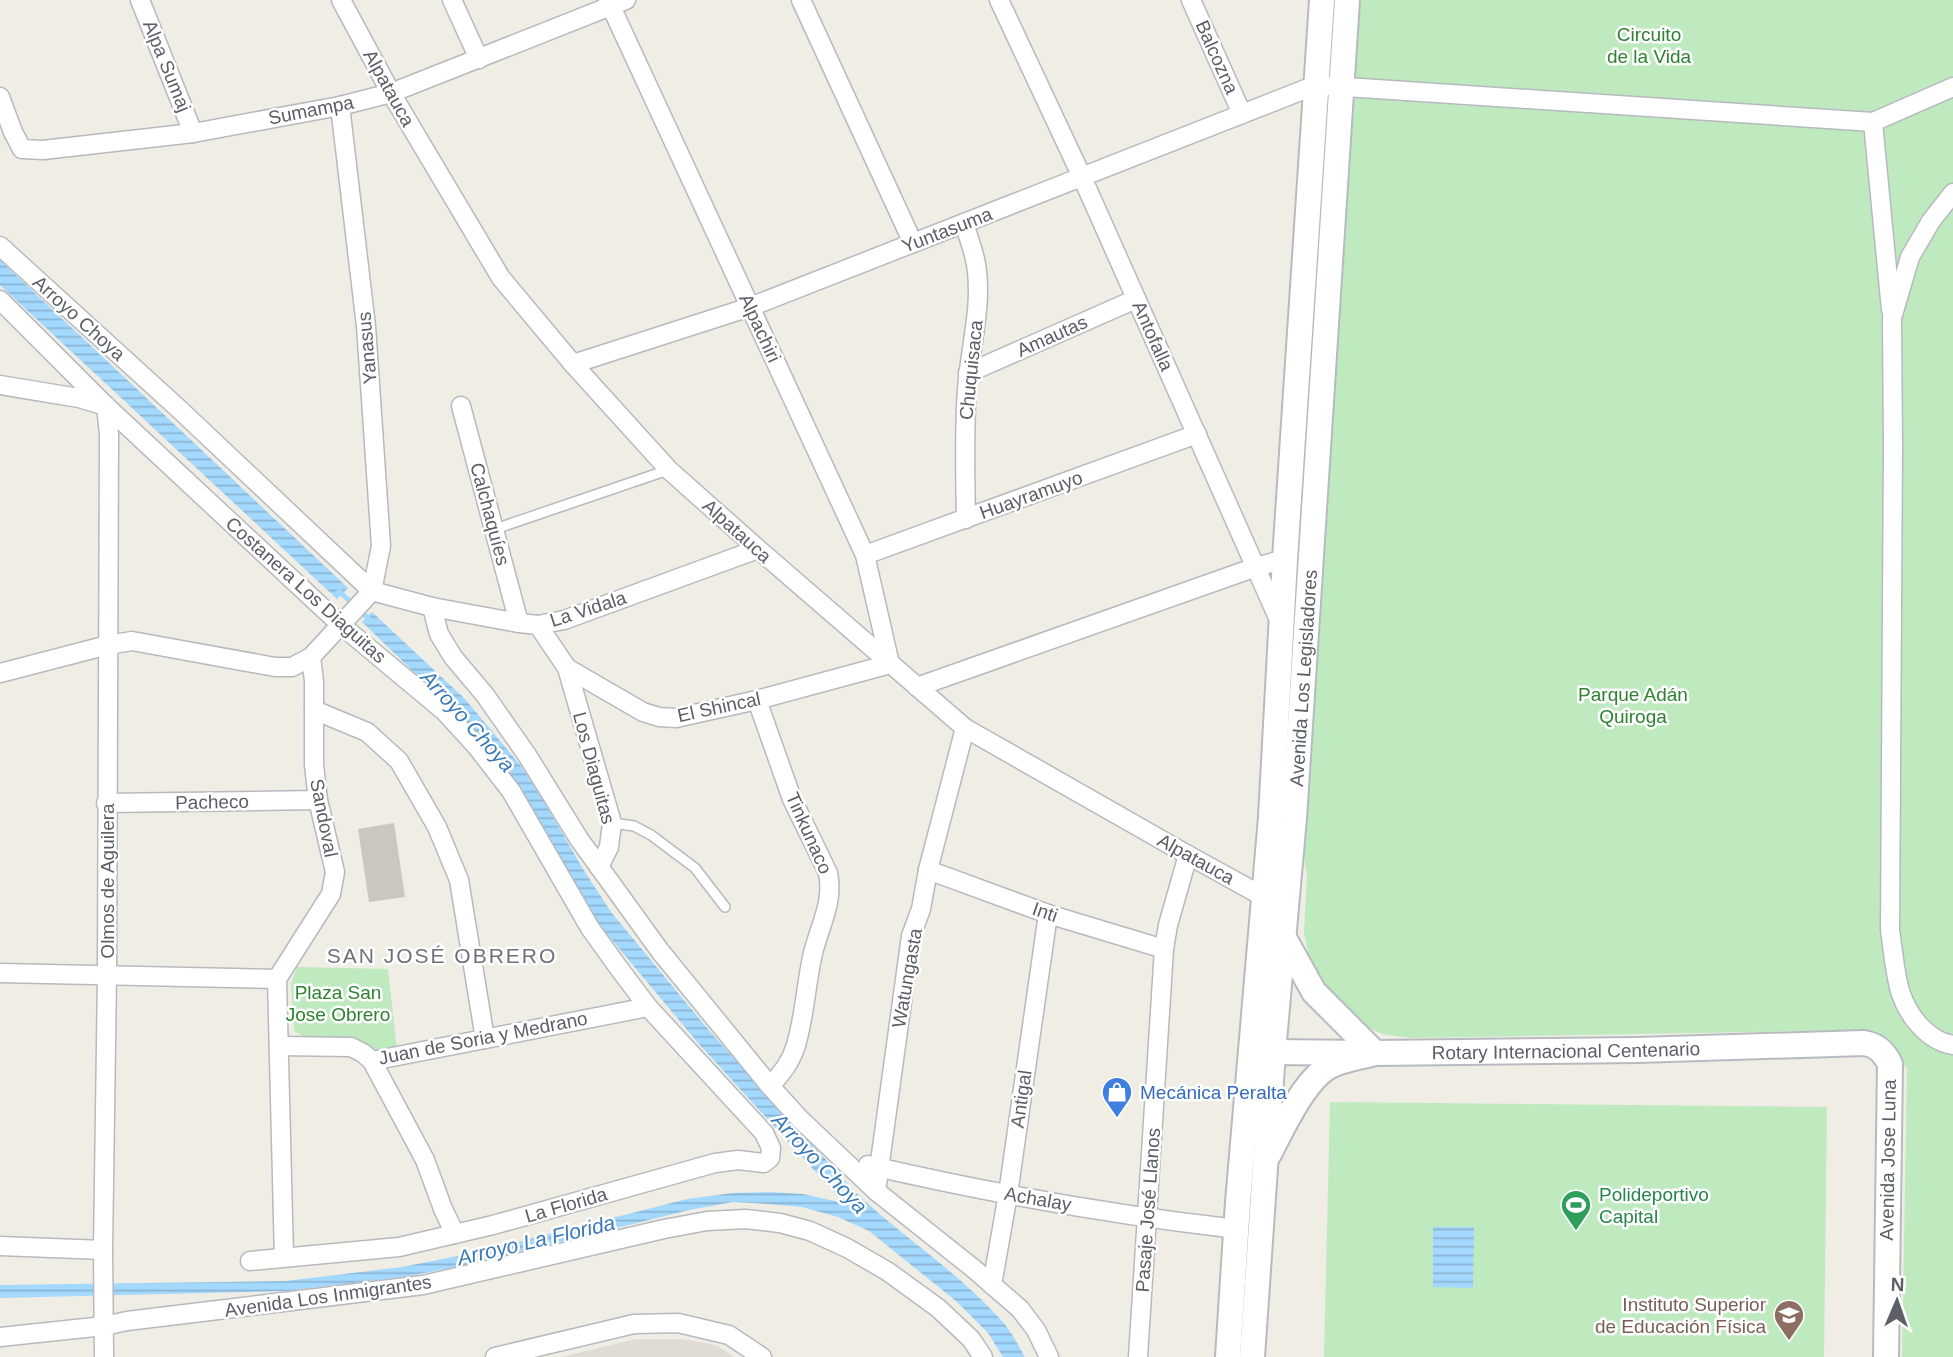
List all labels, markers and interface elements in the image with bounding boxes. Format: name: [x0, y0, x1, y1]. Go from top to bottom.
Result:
street label: Alpa Sumaj: [139, 17, 195, 115]
street label: Balcozna: [1192, 17, 1243, 97]
park label: Circuito de la Vida: [1607, 24, 1692, 67]
street label: Alpatauca: [359, 46, 419, 130]
street label: Sumampa: [266, 91, 356, 129]
street label: Yuntasuma: [899, 203, 996, 257]
street label: Arroyo Choya: [29, 271, 130, 365]
street label: Alpachiri: [735, 291, 785, 365]
street label: Antofalla: [1128, 298, 1178, 374]
street label: Yanasus: [353, 311, 381, 385]
street label: Amautas: [1013, 311, 1091, 361]
street label: Chuquisaca: [955, 319, 987, 421]
street label: Calchaquíes: [466, 460, 514, 568]
street label: Huayramuyo: [977, 467, 1085, 523]
street label: Alpatauca: [699, 495, 776, 567]
street label: Costanera Los Diaguitas: [222, 513, 390, 667]
street label: Avenida Los Legisladores: [1286, 569, 1321, 787]
street label: La Vidala: [547, 587, 629, 631]
water label: Arroyo Choya: [415, 664, 520, 776]
park label: Parque Adán Quiroga: [1578, 684, 1688, 727]
street label: El Shincal: [675, 688, 763, 726]
street label: Los Diaguitas: [569, 710, 619, 826]
street label: Sandoval: [306, 777, 342, 859]
street label: Tinkunaco: [782, 789, 836, 877]
street label: Pacheco: [175, 791, 249, 813]
street label: Olmos de Aguilera: [97, 803, 118, 959]
street label: Alpatauca: [1154, 829, 1238, 889]
street label: Inti: [1030, 898, 1060, 926]
street label: Watungasta: [888, 926, 926, 1029]
district label: SAN JOSÉ OBRERO: [327, 944, 557, 967]
park label: Plaza San Jose Obrero: [286, 982, 390, 1025]
street label: Juan de Soria y Medrano: [377, 1007, 589, 1069]
street label: Rotary Internacional Centenario: [1432, 1038, 1701, 1063]
street label: Antigal: [1007, 1069, 1035, 1129]
shop icon: Mecánica Peralta: [1100, 1075, 1134, 1119]
street label: Avenida Jose Luna: [1876, 1079, 1900, 1241]
place label: Mecánica Peralta: [1140, 1082, 1287, 1103]
water label: Arroyo Choya: [766, 1107, 872, 1218]
street label: Pasaje José Llanos: [1132, 1127, 1164, 1293]
street label: La Florida: [522, 1183, 610, 1227]
street label: Achalay: [1003, 1183, 1074, 1215]
place label: Polideportivo Capital: [1599, 1184, 1709, 1227]
sports icon: Polideportivo Capital: [1559, 1188, 1593, 1232]
water label: Arroyo La Florida: [453, 1211, 617, 1270]
north arrow: [1862, 1266, 1932, 1336]
street label: Avenida Los Inmigrantes: [223, 1271, 433, 1321]
text: N: [1890, 1274, 1905, 1295]
place label: Instituto Superior de Educación Física: [1595, 1294, 1767, 1337]
school or university icon: Instituto Superior de Educación Física: [1772, 1298, 1806, 1342]

